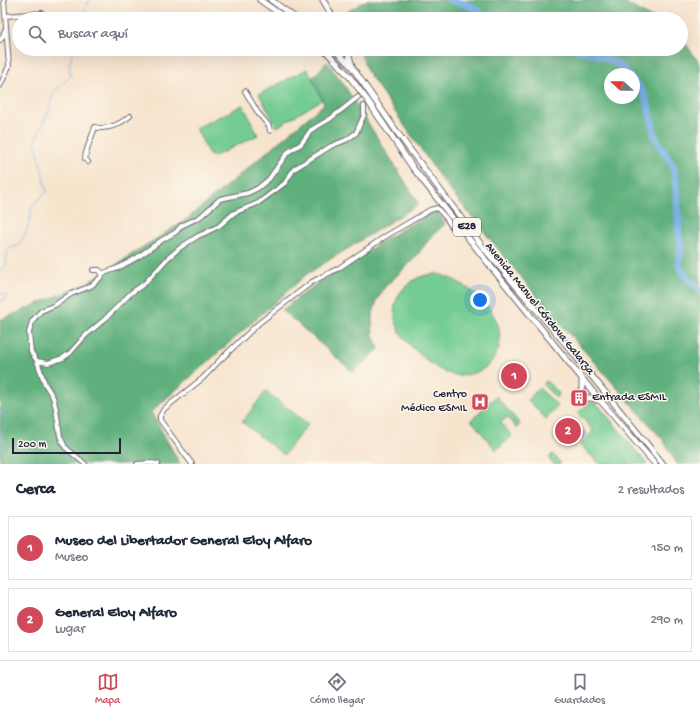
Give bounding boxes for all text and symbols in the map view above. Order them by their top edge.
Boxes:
search box [12,12,688,56]
icon: search [26,23,48,45]
text: Buscar aquí [58,25,128,43]
north arrow [604,68,640,104]
road number: E28 [453,218,481,236]
street label: Avenida Manuel Córdova Galarza [481,240,597,378]
your location [470,290,490,310]
pin: 1 [501,361,527,391]
place label: Centro Médico ESMIL [401,388,468,416]
building icon: Entrada ESMIL [569,388,589,408]
place label: Entrada ESMIL [592,391,667,405]
hospital icon: Centro Médico ESMIL [470,392,490,412]
pin: 2 [555,416,581,446]
scale bar [12,436,121,455]
text: 200 m [18,439,46,451]
text: Cerca [16,480,55,500]
text: 2 resultados [618,483,684,498]
text: Museo del Libertador General Eloy Alfaro [55,532,312,550]
text: 1 [27,541,33,556]
text: 150 m [651,541,683,556]
text: Museo [55,550,88,565]
text: General Eloy Alfaro [55,604,177,622]
text: 2 [27,613,33,628]
text: 290 m [650,613,683,628]
text: Lugar [55,622,85,637]
tab: Mapa [95,671,120,707]
tab: Cómo llegar [310,671,364,707]
tab: Guardados [554,671,605,707]

